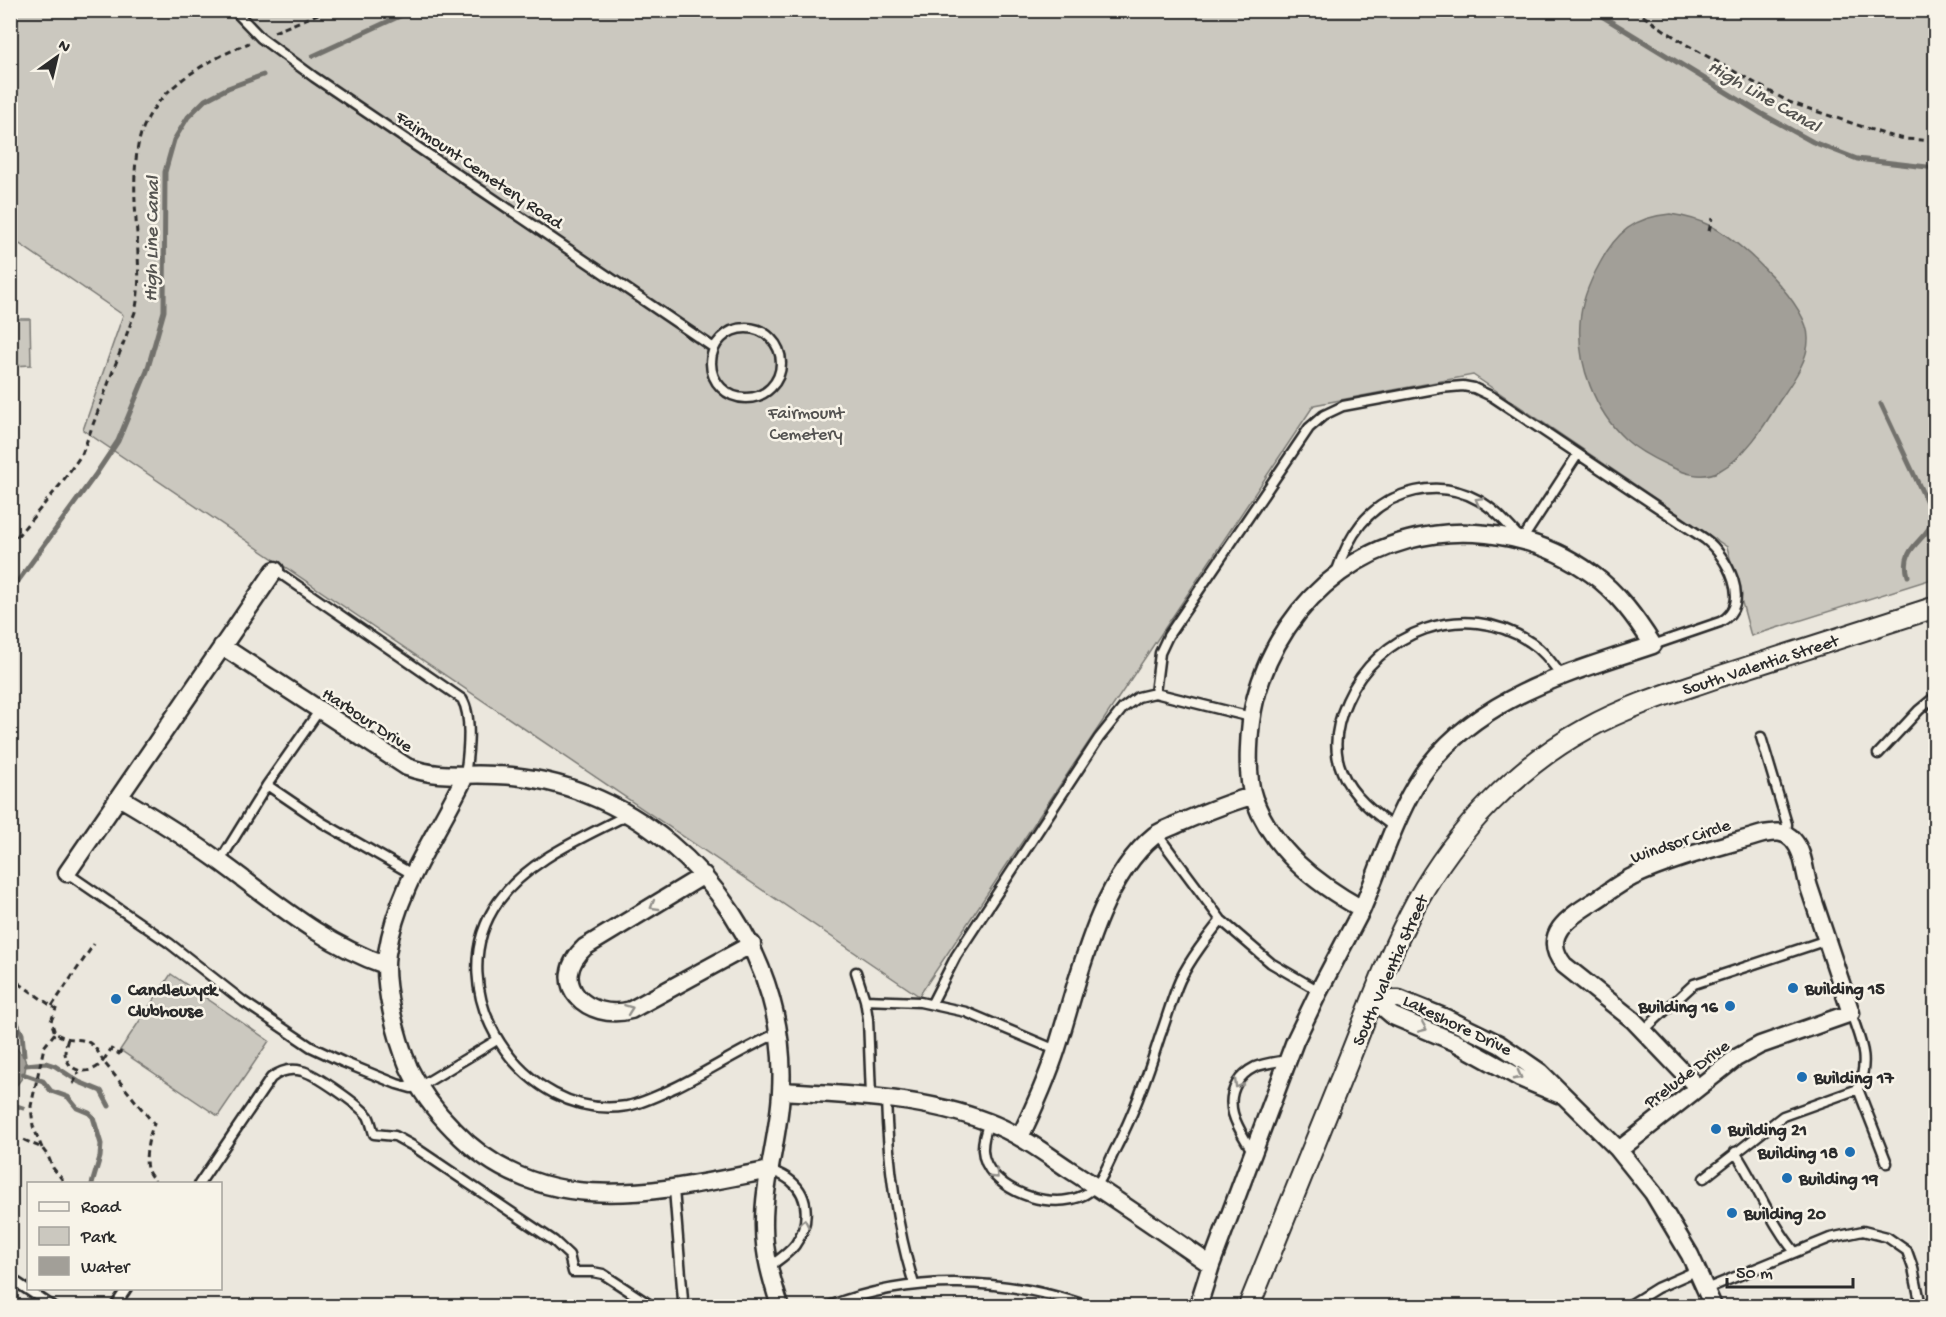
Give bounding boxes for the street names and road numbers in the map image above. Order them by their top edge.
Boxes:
street label: Fairmount Cemetery Road [390,107,567,236]
street label: South Valentia Street [1680,631,1843,702]
street label: Harbour Drive [317,684,416,759]
street label: Windsor Circle [1628,815,1734,869]
street label: South Valentia Street [1349,891,1435,1050]
street label: Lakeshore Drive [1399,991,1515,1062]
street label: Prelude Drive [1640,1036,1735,1114]

